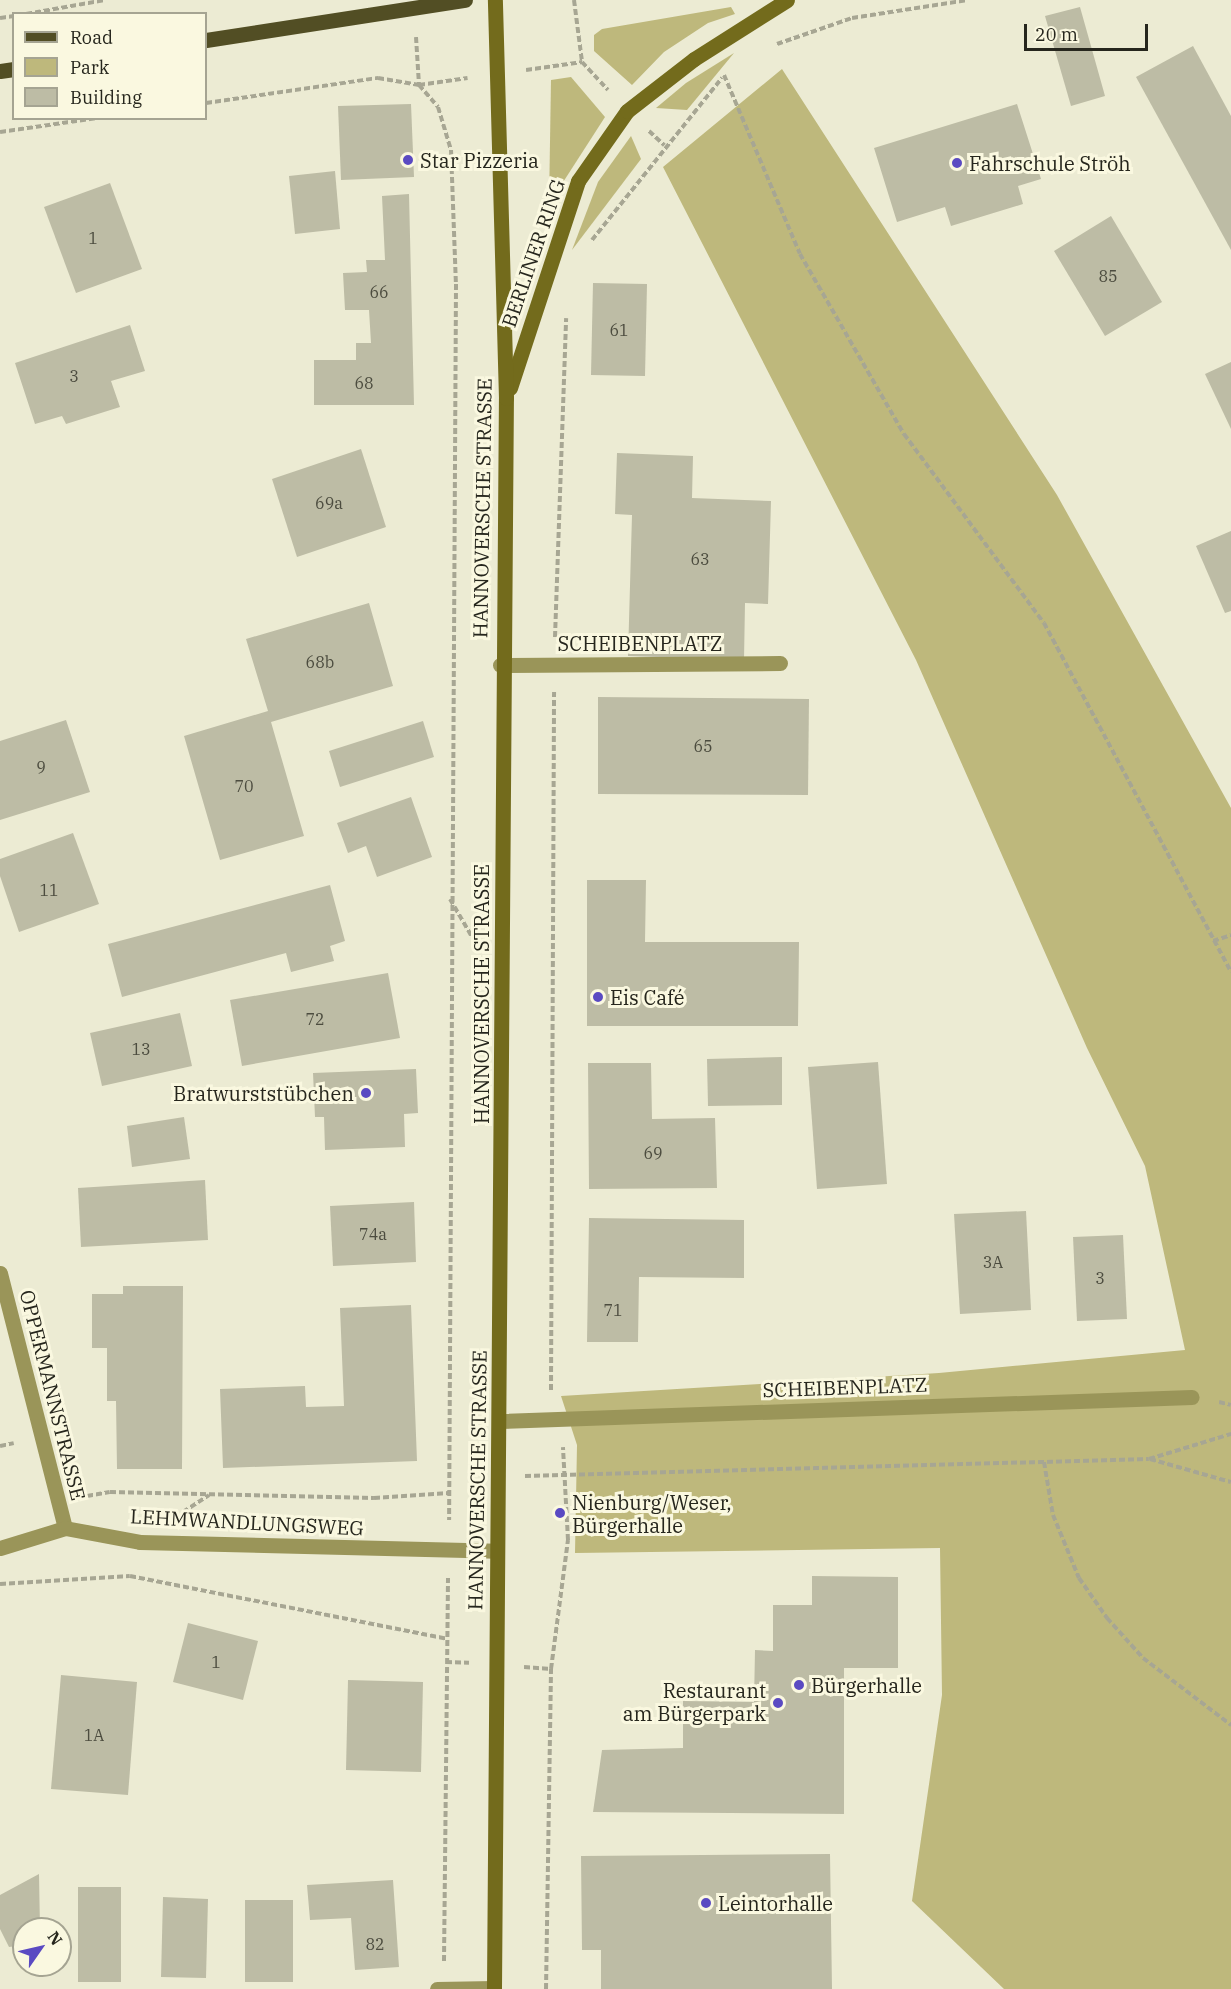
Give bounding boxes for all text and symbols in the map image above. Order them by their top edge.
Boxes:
legend [12,12,207,120]
scale bar [1027,12,1152,50]
text: 20 m [1035,23,1078,46]
text: Road [70,26,113,49]
text: Park [70,56,109,79]
text: Building [70,86,142,109]
place label: Star Pizzeria [420,148,539,172]
place label: Fahrschule Ströh [969,151,1131,175]
marker: Star Pizzeria [401,153,415,167]
marker: Fahrschule Ströh [950,156,964,170]
street label: BERLINER RING [496,176,570,330]
house number: 1 [88,228,98,248]
house number: 85 [1098,266,1118,286]
house number: 66 [369,282,389,302]
house number: 61 [609,320,629,340]
house number: 3 [69,366,79,386]
house number: 68 [354,373,374,393]
street label: HANNOVERSCHE STRASSE [468,378,496,638]
house number: 69a [315,493,343,513]
house number: 63 [690,549,710,569]
street label: SCHEIBENPLATZ [558,631,722,655]
house number: 68b [306,652,334,672]
house number: 65 [693,736,713,756]
house number: 9 [36,757,46,777]
house number: 70 [234,776,254,796]
street label: HANNOVERSCHE STRASSE [469,864,493,1124]
house number: 11 [39,880,59,900]
place label: Eis Café [610,985,685,1009]
marker: Eis Café [591,990,605,1004]
house number: 72 [305,1009,325,1029]
house number: 13 [131,1039,151,1059]
place label: Bratwurststübchen [173,1081,354,1105]
marker: Bratwurststübchen [359,1086,373,1100]
house number: 69 [643,1143,663,1163]
house number: 74a [359,1224,387,1244]
house number: 3A [983,1252,1003,1272]
house number: 3 [1095,1268,1105,1288]
street label: OPPERMANNSTRASSE [15,1287,91,1503]
house number: 71 [603,1300,623,1320]
street label: HANNOVERSCHE STRASSE [463,1350,491,1610]
street label: SCHEIBENPLATZ [762,1372,928,1402]
place label: Nienburg/Weser, Bürgerhalle [572,1490,732,1537]
street label: LEHMWANDLUNGSWEG [130,1504,364,1540]
marker: Nienburg/Weser, Bürgerhalle [553,1506,567,1520]
house number: 1 [211,1652,221,1672]
place label: Bürgerhalle [811,1673,922,1697]
marker: Bürgerhalle [792,1678,806,1692]
place label: Restaurant am Bürgerpark [623,1679,766,1726]
marker: Restaurant am Bürgerpark [771,1696,785,1710]
house number: 1A [84,1725,104,1745]
place label: Leintorhalle [718,1891,833,1915]
marker: Leintorhalle [699,1896,713,1910]
north arrow [12,1917,72,1977]
text: N [43,1927,67,1949]
house number: 82 [365,1934,385,1954]

